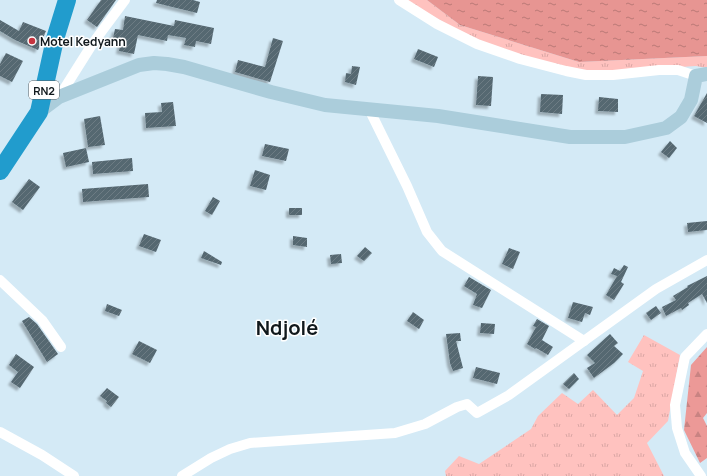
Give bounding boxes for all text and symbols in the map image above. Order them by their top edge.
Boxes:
place label: Motel Kedyann [40,33,126,50]
marker: Motel Kedyann [27,36,37,46]
road number: RN2 [29,81,59,99]
district label: Ndjolé [256,314,318,341]

